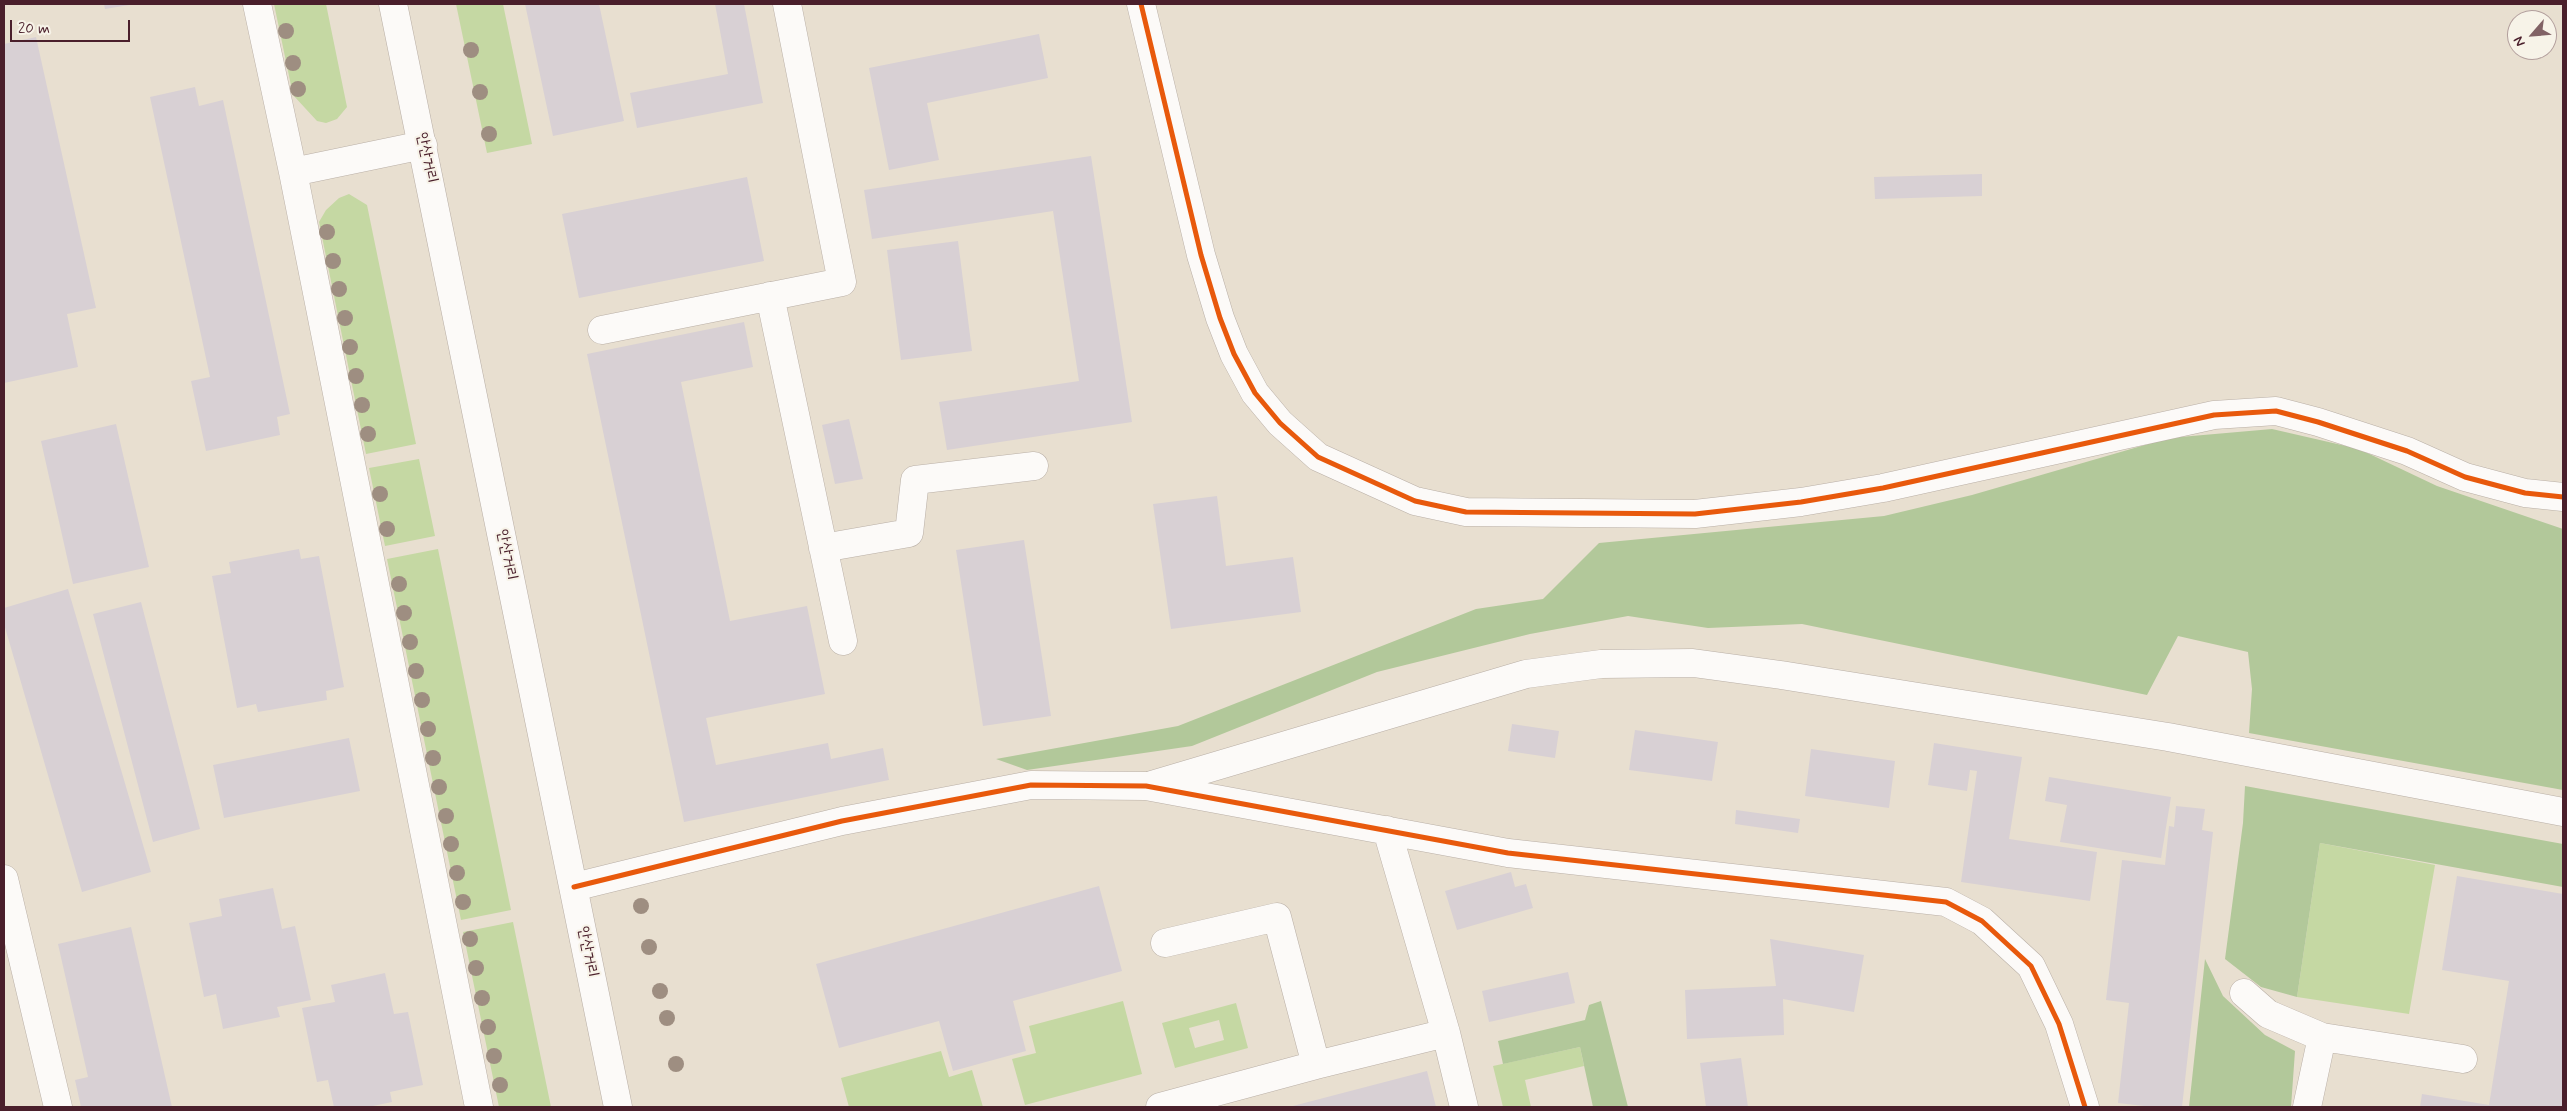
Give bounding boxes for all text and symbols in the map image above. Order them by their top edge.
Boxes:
scale bar [12,10,132,42]
north arrow [2507,10,2557,60]
text: 20 m [18,19,50,39]
text: N [2509,33,2530,50]
street label: 안산거리 [411,131,441,185]
street label: 안산거리 [492,528,520,582]
street label: 안산거리 [573,925,601,979]

